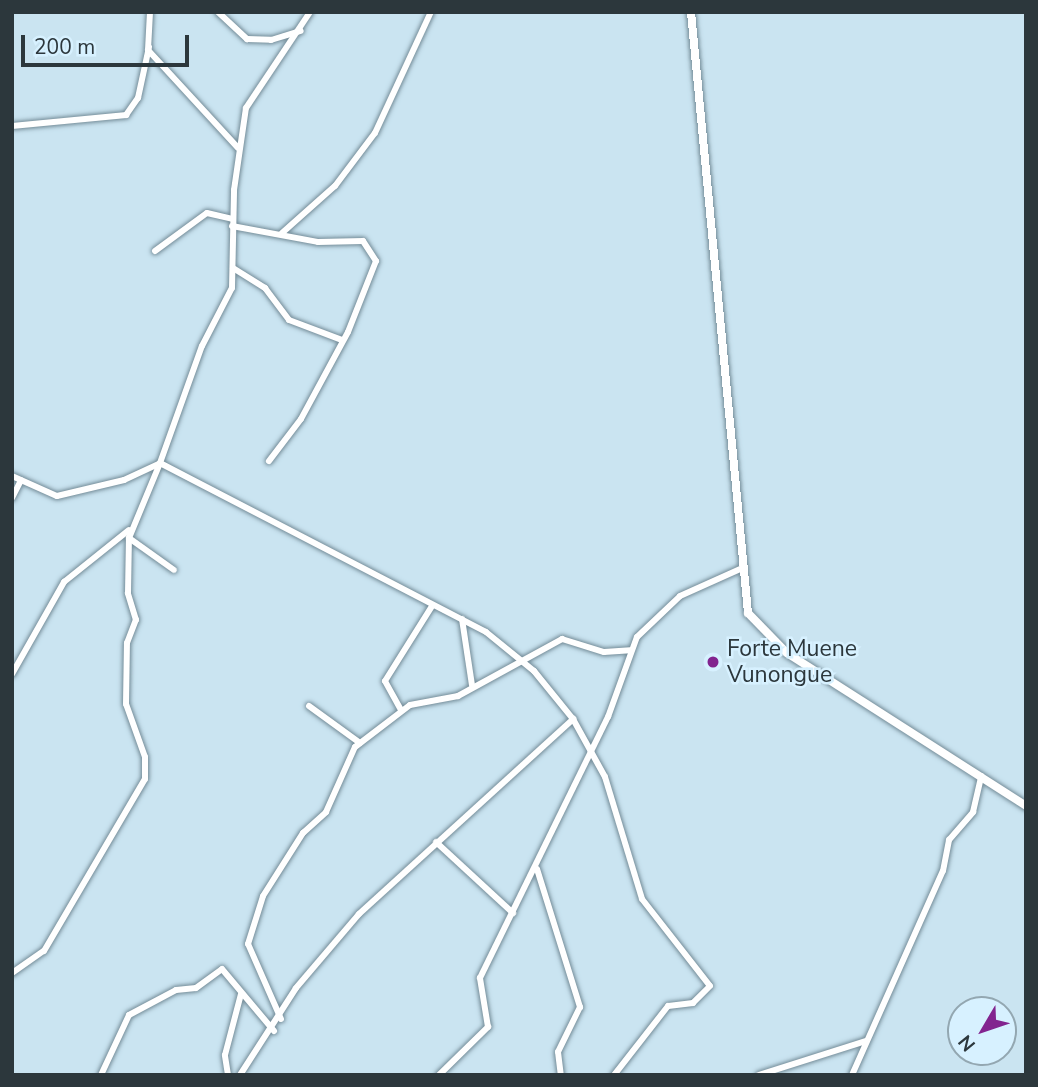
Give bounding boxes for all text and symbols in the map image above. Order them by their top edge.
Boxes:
scale bar [24,21,192,65]
text: 200 m [34,33,95,61]
place label: Forte Muene Vunongue [727,635,857,689]
marker: Forte Muene Vunongue [705,654,721,670]
north arrow [947,996,1017,1066]
text: N [953,1029,982,1057]

